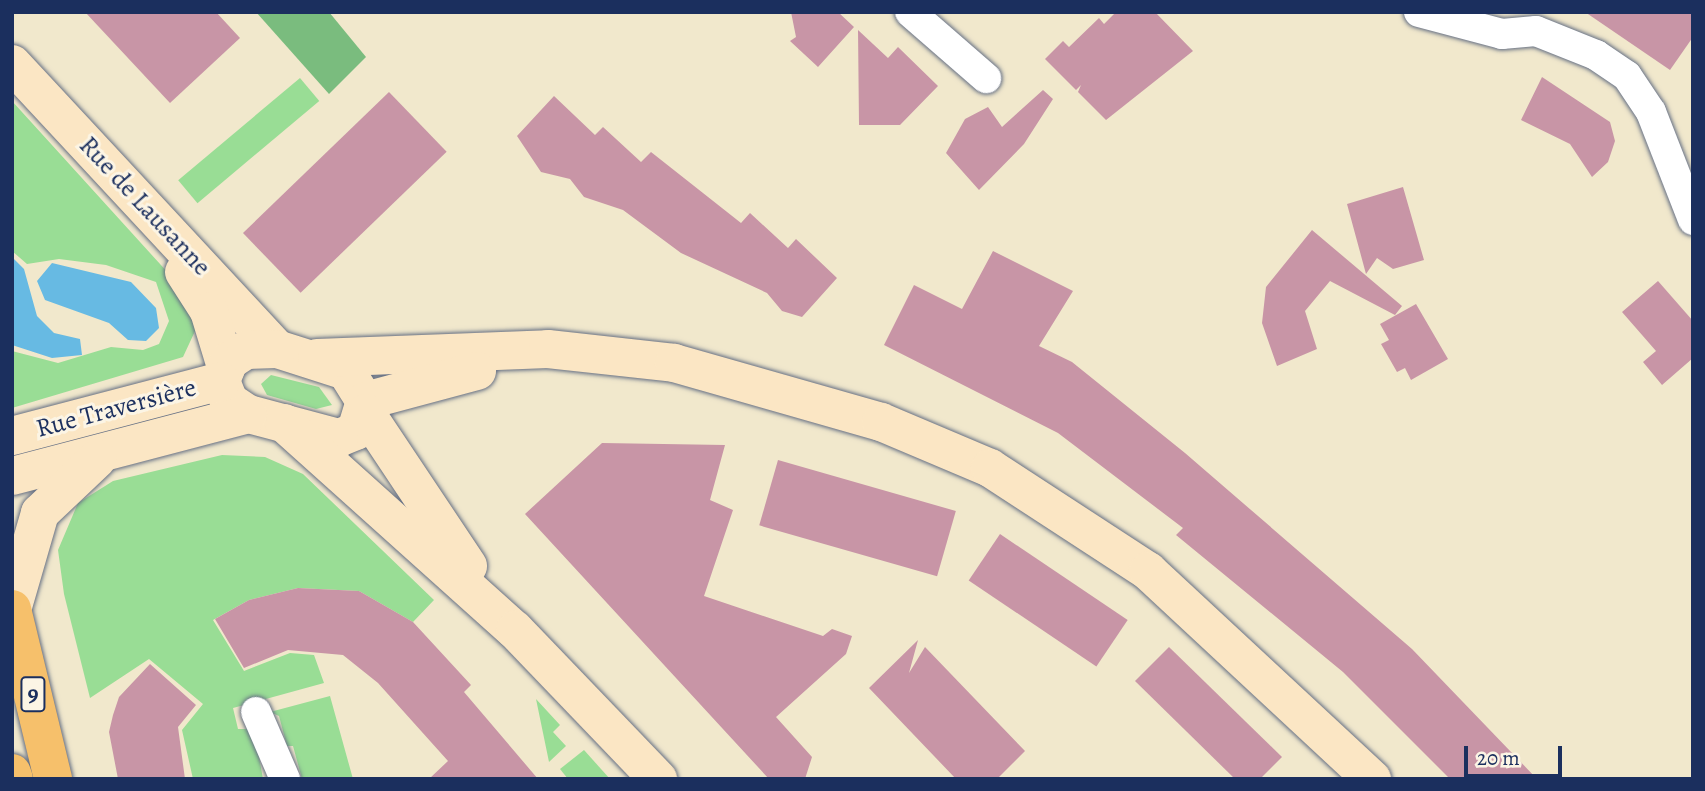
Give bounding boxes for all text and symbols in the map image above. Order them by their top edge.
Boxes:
street label: Rue de Lausanne [73,130,217,282]
street label: Rue Traversière [33,372,199,444]
road number: 9 [19,674,47,714]
scale bar [1467,732,1565,776]
text: 20 m [1477,744,1520,772]

